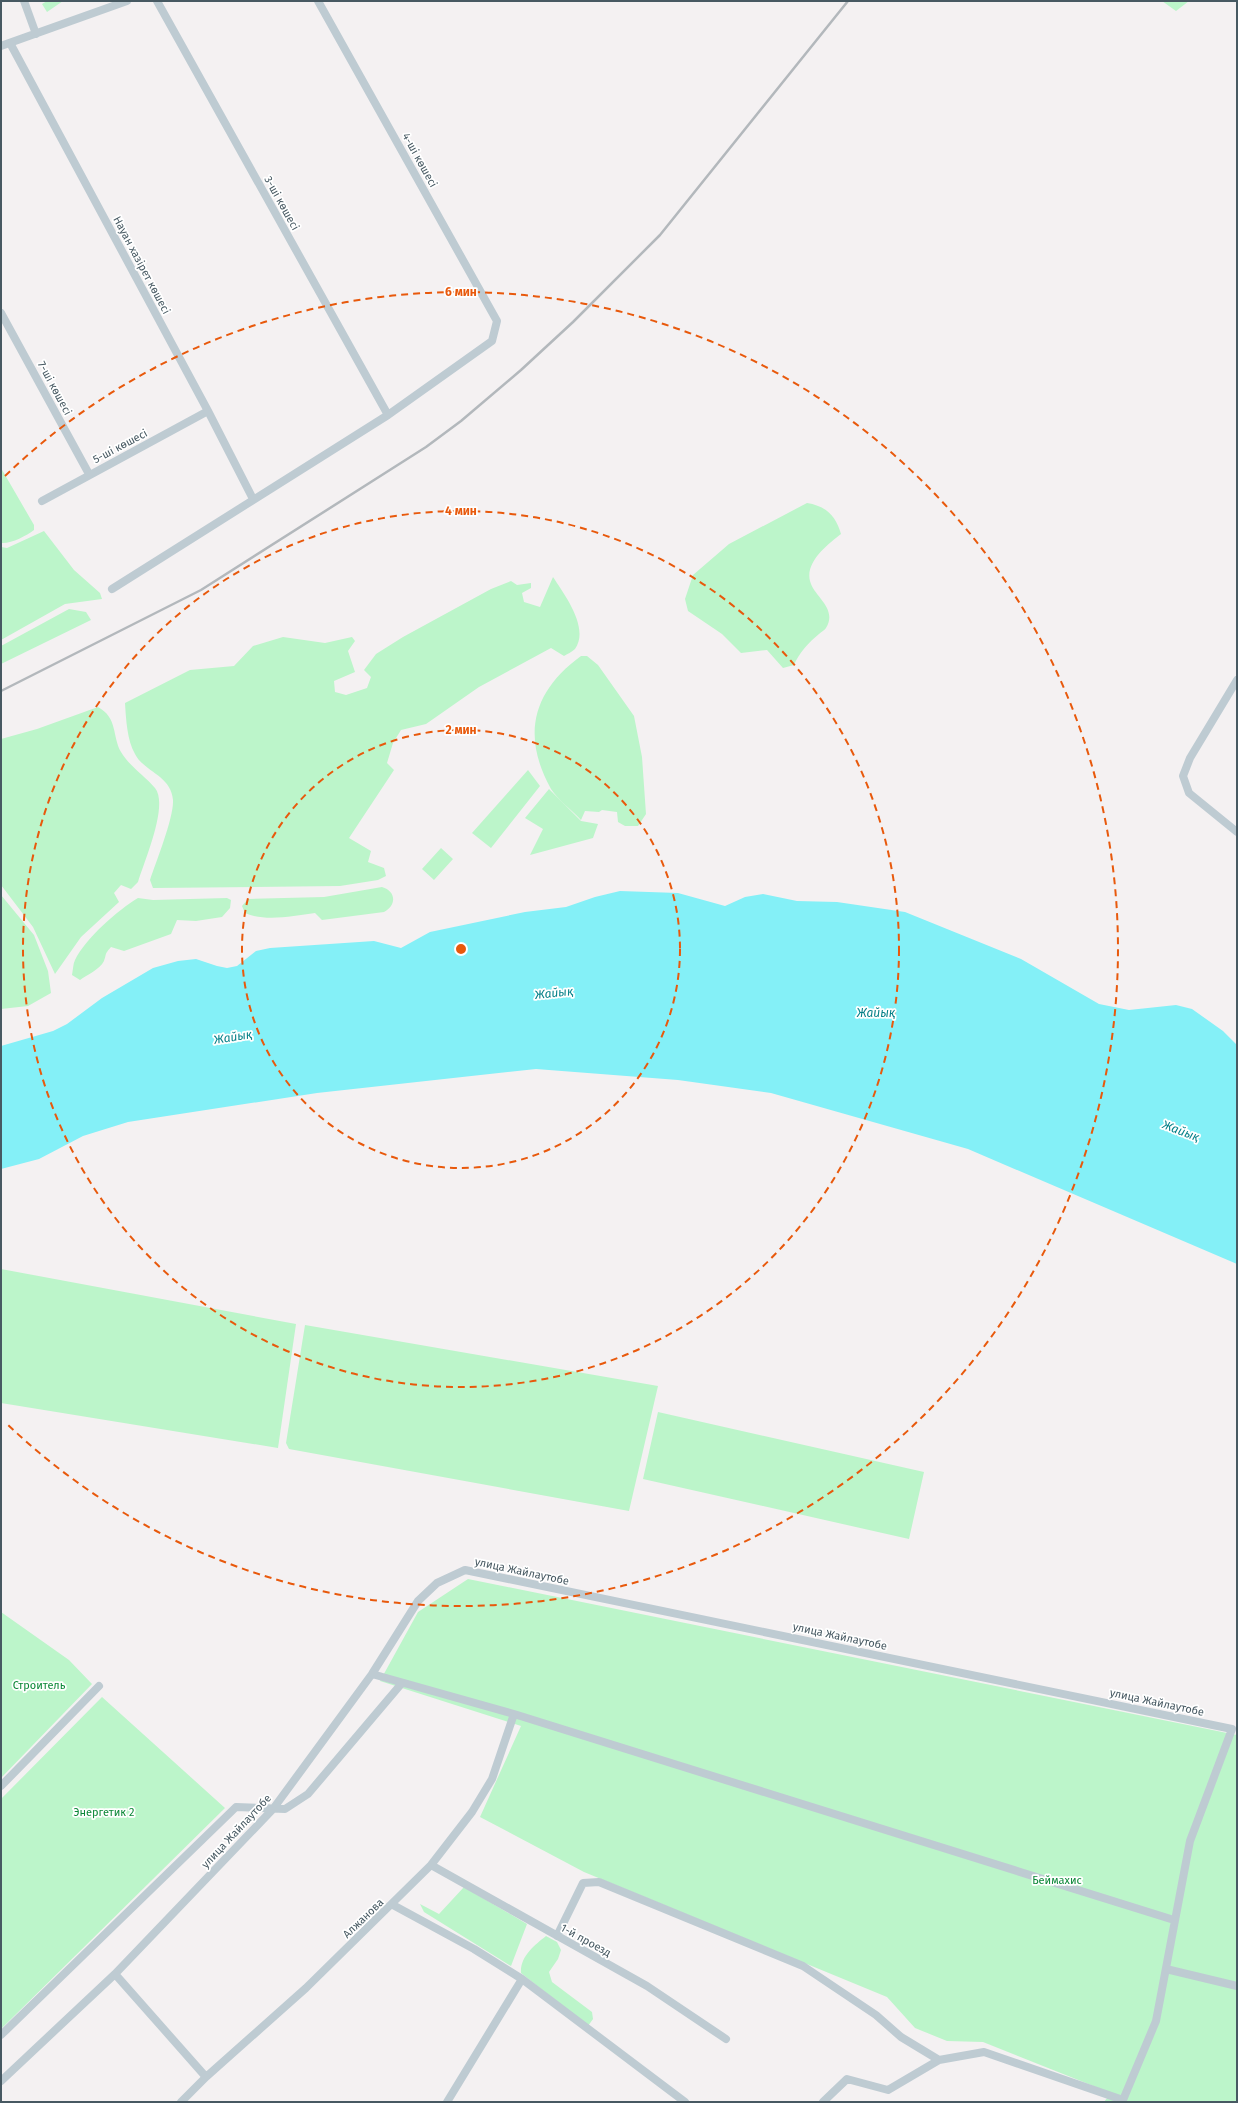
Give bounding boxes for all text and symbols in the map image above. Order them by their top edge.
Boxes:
street label: 4-шi көшесі [399,131,440,190]
street label: 3-шi көшесі [261,174,302,233]
street label: Науан хазірет көшесі [110,214,173,316]
text: 6 мин [445,285,477,299]
street label: 7-шi көшесі [35,359,74,417]
street label: 5-шi көшесі [91,427,150,466]
text: 4 мин [445,504,477,518]
text: 2 мин [445,723,477,737]
centre of rings [454,942,468,956]
water label: Жайық [533,984,574,1002]
water label: Жайық [856,1006,896,1020]
water label: Жайық [212,1027,254,1047]
water label: Жайық [1160,1117,1202,1145]
street label: улица Жайлаутобе [474,1555,570,1588]
street label: улица Жайлаутобе [792,1620,888,1653]
park label: Строитель [13,1679,66,1692]
street label: улица Жайлаутобе [1109,1686,1205,1719]
street label: улица Жайлаутобе [199,1792,274,1871]
park label: Энергетик 2 [74,1806,134,1819]
park label: Беймахис [1032,1874,1082,1887]
street label: Алжанова [340,1896,386,1941]
street label: 1-й проезд [558,1921,613,1960]

